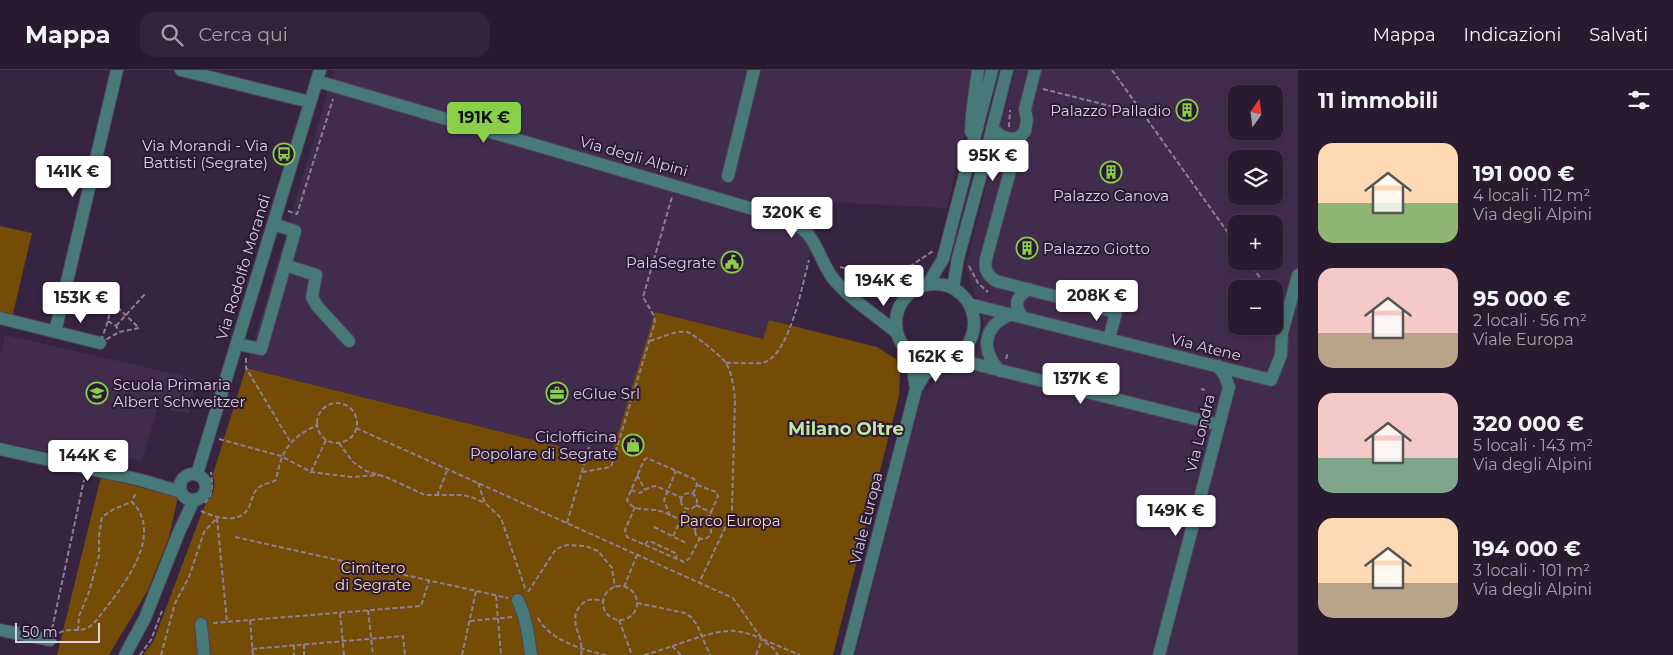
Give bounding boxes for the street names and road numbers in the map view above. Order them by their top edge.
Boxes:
street label: Via degli Alpini [578,131,690,181]
street label: Via Rodolfo Morandi [212,192,274,342]
street label: Via Atene [1169,329,1243,365]
street label: Via Londra [1181,392,1219,474]
street label: Viale Europa [845,470,887,566]

